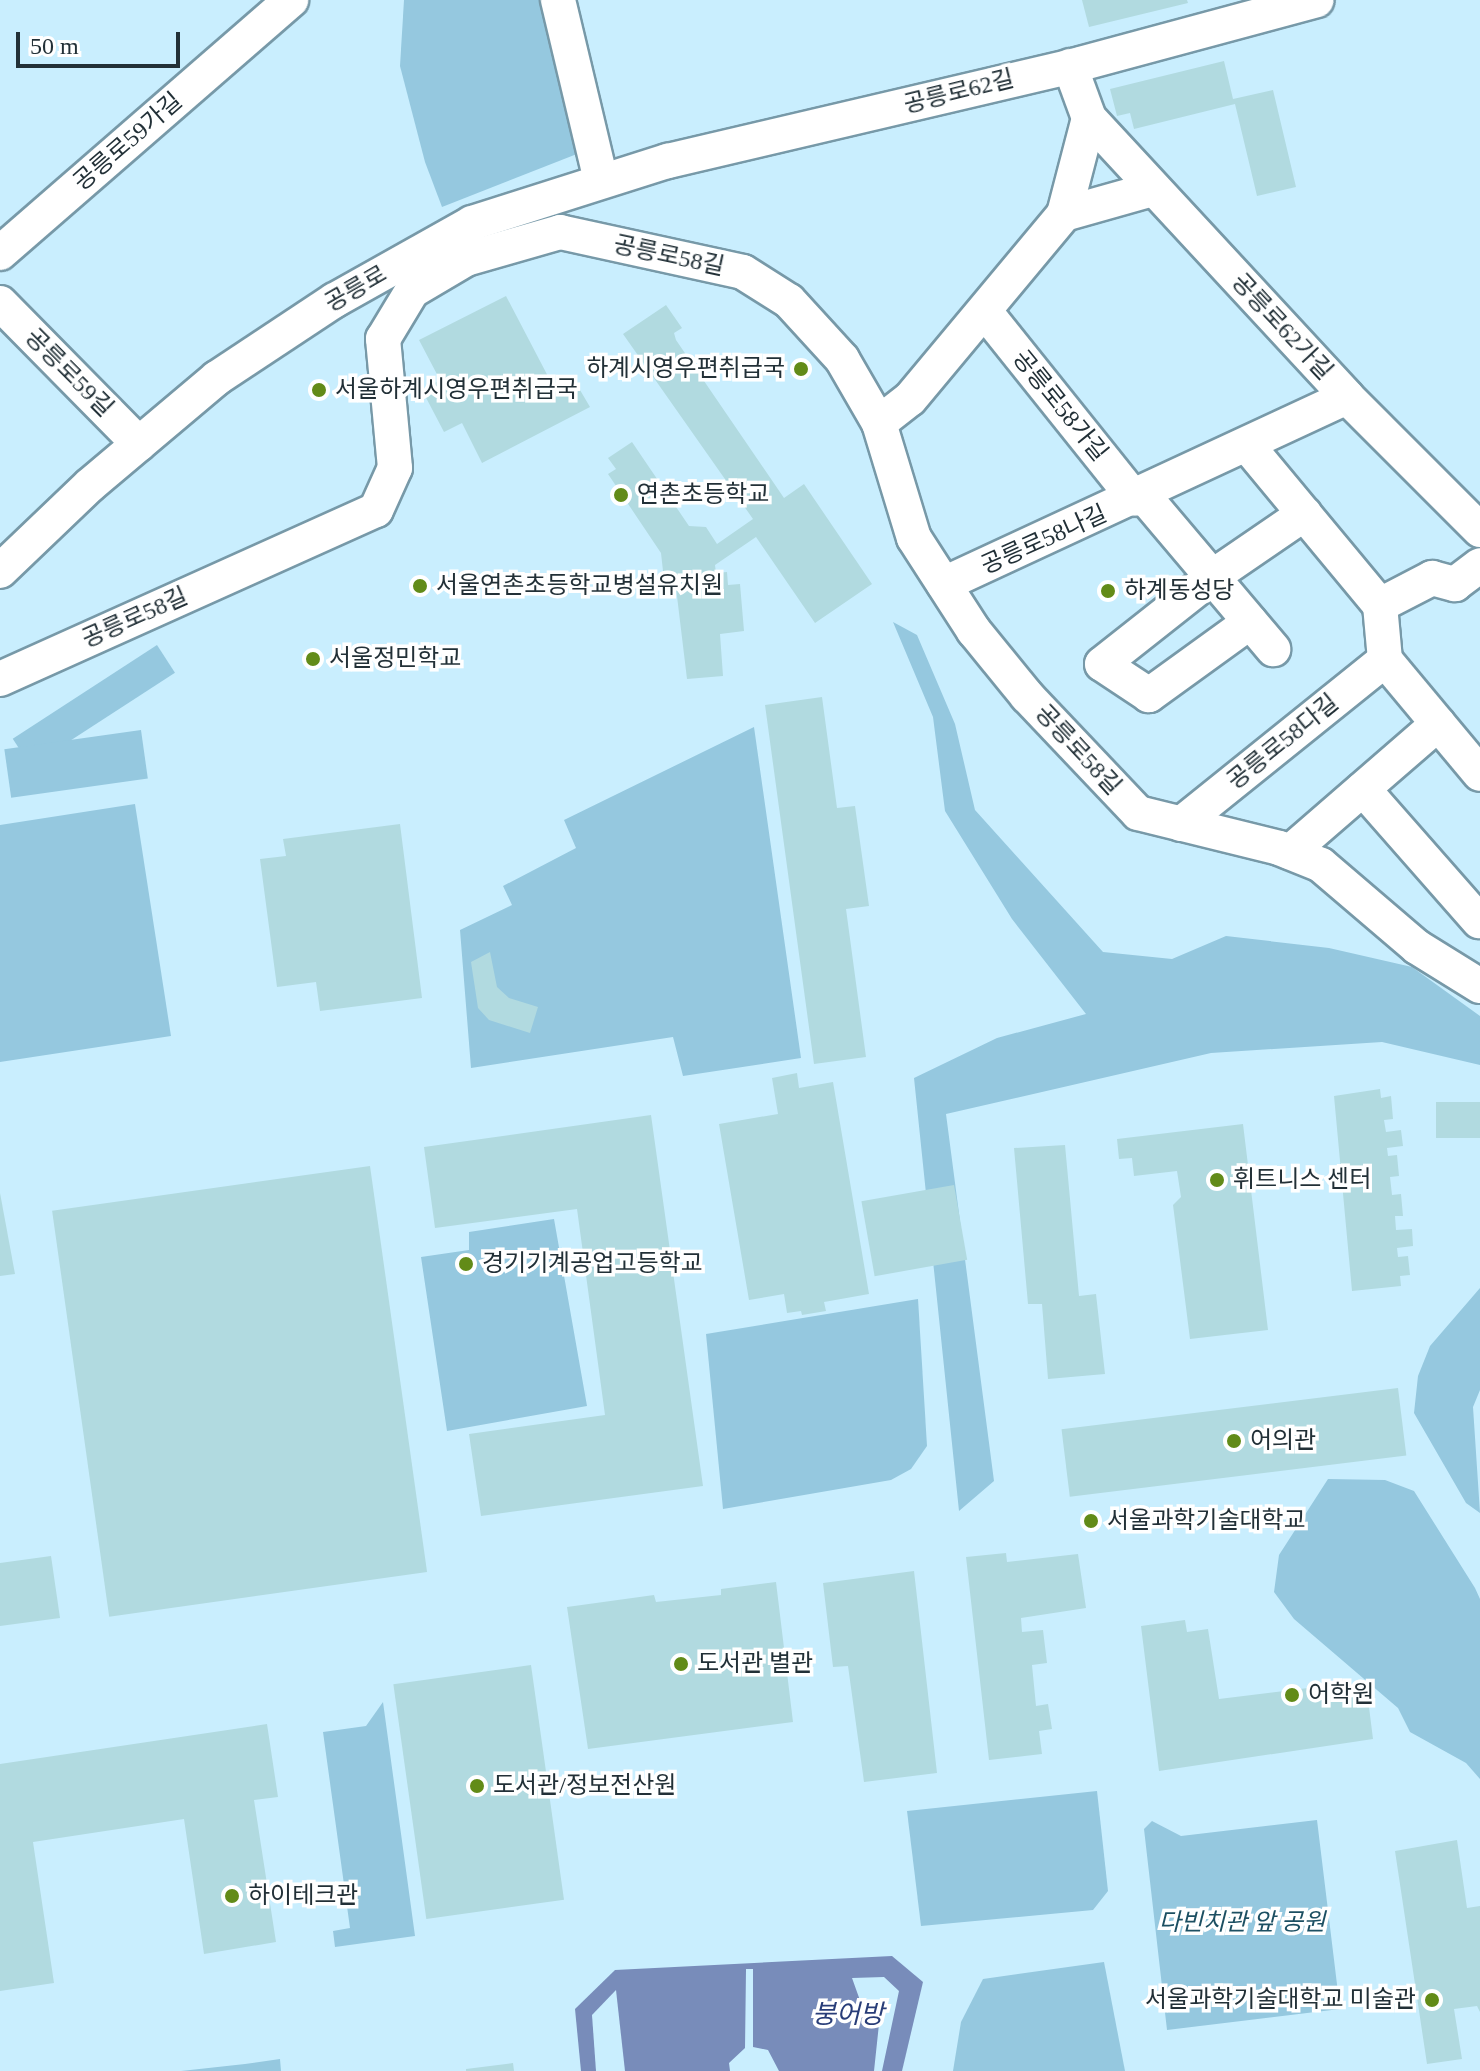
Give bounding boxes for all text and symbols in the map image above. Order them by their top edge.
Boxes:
scale bar [20,16,184,66]
text: 50 m [30,33,79,59]
street label: 공릉로62길 [901,64,1017,120]
street label: 공릉로59가길 [68,87,188,197]
street label: 공릉로58길 [611,230,727,282]
street label: 공릉로 [320,260,392,318]
street label: 공릉로62가길 [1226,268,1338,386]
street label: 공릉로59길 [19,323,119,423]
street label: 공릉로58가길 [1007,345,1113,467]
place label: 하계시영우편취급국 [586,355,785,383]
marker: 하계시영우편취급국 [792,360,810,378]
place label: 서울하계시영우편취급국 [335,376,578,404]
marker: 서울하계시영우편취급국 [310,381,328,399]
place label: 연촌초등학교 [637,481,769,509]
marker: 연촌초등학교 [612,486,630,504]
street label: 공릉로58나길 [977,500,1111,580]
place label: 서울연촌초등학교병설유치원 [436,572,723,600]
marker: 서울연촌초등학교병설유치원 [411,577,429,595]
place label: 하계동성당 [1124,577,1234,605]
street label: 공릉로58길 [78,582,192,654]
marker: 하계동성당 [1099,582,1117,600]
place label: 서울정민학교 [329,645,461,673]
marker: 서울정민학교 [304,650,322,668]
street label: 공릉로58다길 [1222,689,1344,795]
street label: 공릉로58길 [1029,699,1127,801]
place label: 휘트니스 센터 [1233,1166,1371,1194]
marker: 휘트니스 센터 [1208,1171,1226,1189]
place label: 경기기계공업고등학교 [482,1250,703,1278]
marker: 경기기계공업고등학교 [457,1255,475,1273]
place label: 어의관 [1250,1427,1316,1455]
marker: 어의관 [1225,1432,1243,1450]
place label: 서울과학기술대학교 [1107,1507,1306,1535]
marker: 서울과학기술대학교 [1082,1512,1100,1530]
place label: 도서관 별관 [697,1650,813,1678]
marker: 도서관 별관 [672,1655,690,1673]
place label: 어학원 [1308,1681,1374,1709]
marker: 어학원 [1283,1686,1301,1704]
place label: 도서관/정보전산원 [493,1772,676,1800]
marker: 도서관/정보전산원 [468,1777,486,1795]
place label: 하이테크관 [248,1882,358,1910]
marker: 하이테크관 [223,1887,241,1905]
park label: 다빈치관 앞 공원 [1159,1909,1325,1937]
place label: 서울과학기술대학교 미술관 [1145,1986,1416,2014]
marker: 서울과학기술대학교 미술관 [1423,1991,1441,2009]
water label: 붕어방 [812,1999,884,2031]

